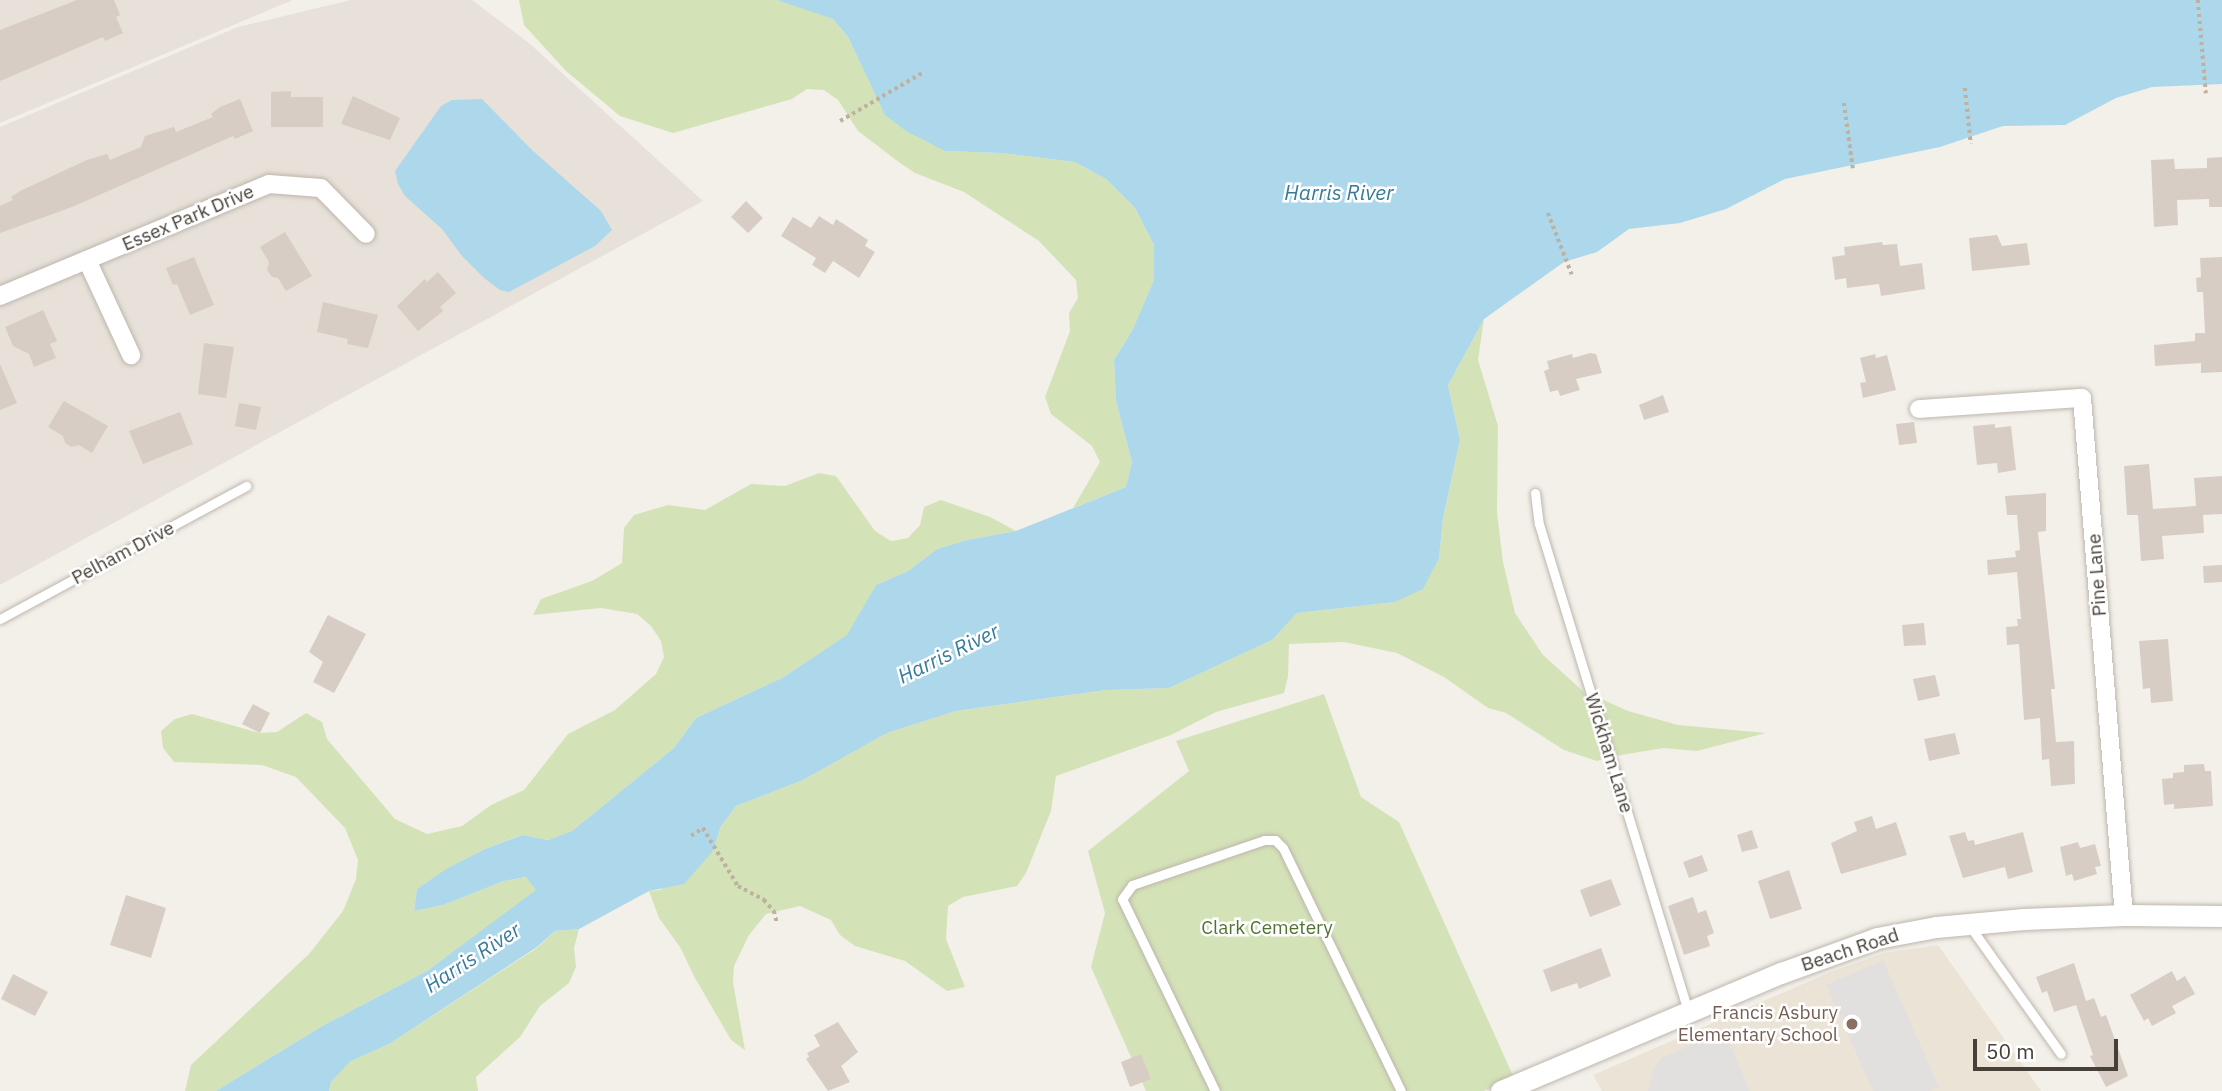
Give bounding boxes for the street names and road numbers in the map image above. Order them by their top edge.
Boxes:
street label: Essex Park Drive [119,180,257,256]
street label: Pelham Drive [68,516,178,590]
street label: Pine Lane [2083,533,2111,617]
street label: Wickham Lane [1580,690,1638,816]
street label: Beach Road [1798,923,1902,977]

